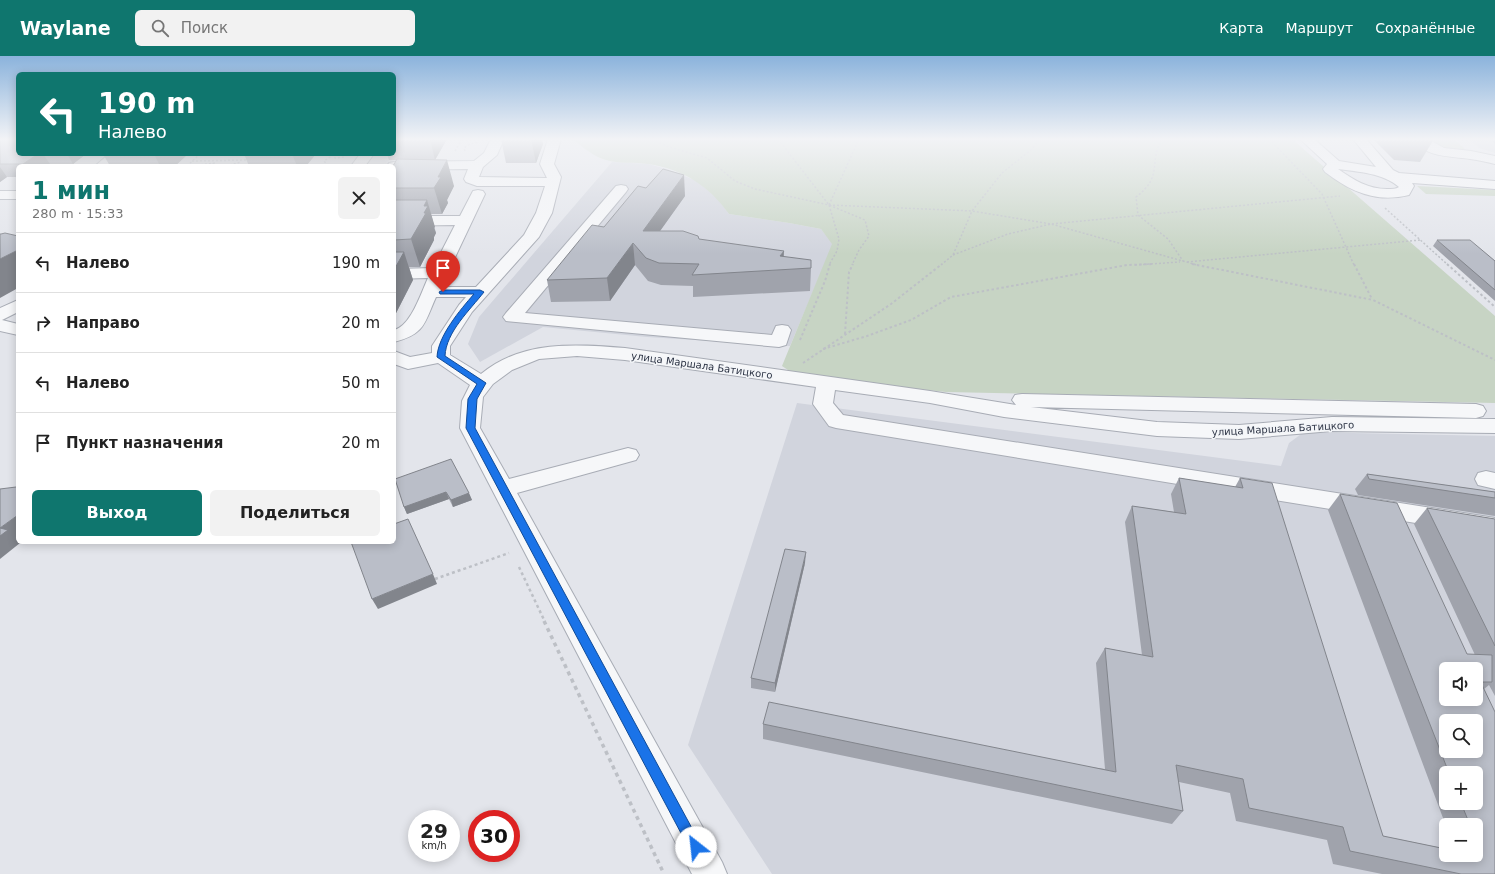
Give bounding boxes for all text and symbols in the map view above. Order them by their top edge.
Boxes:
search box [135,10,415,46]
text: Waylane [20,17,111,39]
icon: search [149,17,171,39]
text: Поиск [181,19,228,37]
text: Карта [1219,20,1263,36]
text: Маршрут [1285,20,1353,36]
text: Сохранённые [1375,20,1475,36]
text: 190 m [98,87,195,120]
icon: left [32,88,84,140]
text: Налево [98,121,167,142]
text: 1 мин [32,177,110,205]
button: close [338,177,380,219]
text: 280 m · 15:33 [32,206,123,221]
pin [426,251,460,292]
icon: left [32,252,54,274]
text: Налево [66,254,130,272]
text: 190 m [332,254,380,272]
icon: arrive [432,257,454,279]
icon: right [32,312,54,334]
text: Направо [66,314,140,332]
text: 20 m [342,314,380,332]
street label: улица Маршала Батицкого [631,350,773,381]
icon: left [32,372,54,394]
text: Налево [66,374,130,392]
text: 50 m [342,374,380,392]
street label: улица Маршала Батицкого [1212,419,1355,438]
icon: arrive [32,432,54,454]
text: Пункт назначения [66,434,223,452]
text: 20 m [342,434,380,452]
button: Выход [32,490,202,536]
button: Поделиться [210,490,380,536]
map controls [1439,662,1483,862]
button: sound [1439,662,1483,706]
button: search [1439,714,1483,758]
button: + [1439,766,1483,810]
speed limit sign: 30 [468,810,520,862]
button: − [1439,818,1483,862]
text: 29 [420,819,448,843]
position arrow [675,826,717,868]
text: km/h [421,840,447,851]

